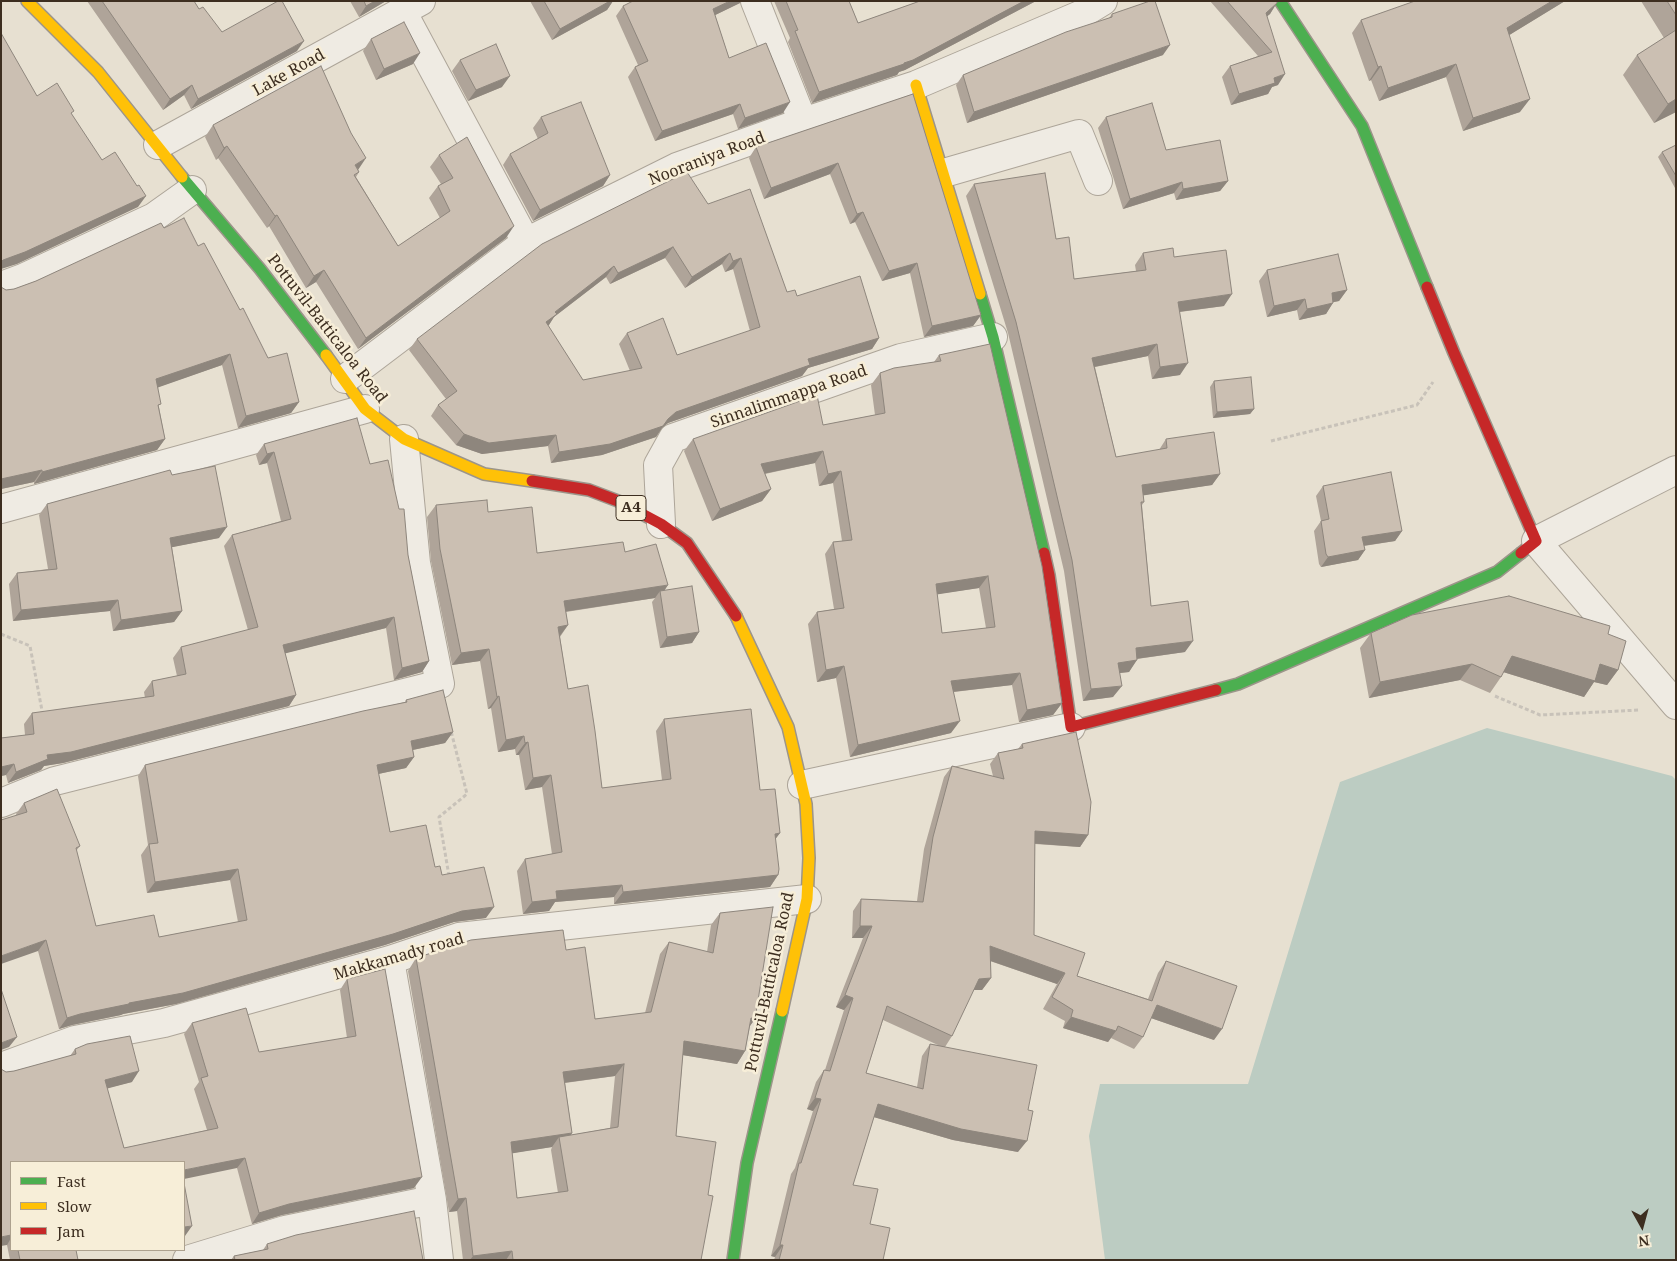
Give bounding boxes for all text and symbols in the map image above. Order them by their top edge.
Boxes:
street label: Lake Road [250,45,328,101]
street label: Nooraniya Road [646,128,768,190]
street label: Pottuvil-Batticaloa Road [263,251,391,407]
street label: Sinnalimmappa Road [708,361,870,433]
road number: A4 [616,496,646,520]
street label: Pottuvil-Batticaloa Road [742,890,798,1074]
street label: Makkamady road [332,929,466,985]
legend [10,1161,185,1251]
text: Fast [57,1171,86,1191]
text: Slow [57,1196,91,1216]
north arrow [1617,1201,1667,1251]
text: Jam [57,1221,85,1241]
text: N [1637,1231,1651,1251]

